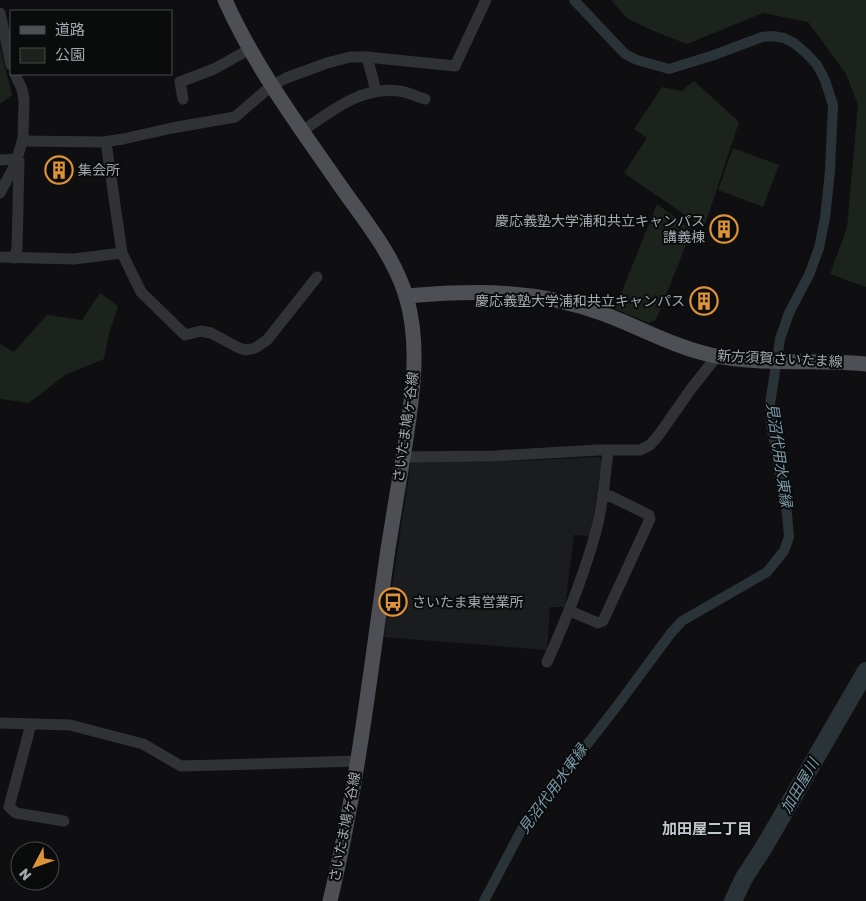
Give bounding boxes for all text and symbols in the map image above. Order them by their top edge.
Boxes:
legend [10,10,172,75]
text: 道路 [55,21,85,39]
text: 公園 [55,46,85,64]
building icon: 集会所 [44,155,74,185]
place label: 集会所 [78,162,120,179]
place label: 慶応義塾大学浦和共立キャンパス 講義棟 [495,213,705,246]
building icon: 慶応義塾大学浦和共立キャンパス 講義棟 [709,214,739,244]
building icon: 慶応義塾大学浦和共立キャンパス [689,286,719,316]
place label: 慶応義塾大学浦和共立キャンパス [475,293,685,310]
street label: 新方須賀さいたま線 [717,347,843,371]
street label: さいたま鳩ヶ谷線 [390,371,422,483]
water label: 見沼代用水東縁 [763,402,795,510]
bus stop icon: さいたま東営業所 [378,587,408,617]
place label: さいたま東営業所 [412,594,524,611]
water label: 見沼代用水東縁 [515,740,592,837]
water label: 加田屋川 [777,754,824,816]
street label: さいたま鳩ヶ谷線 [326,771,364,883]
district label: 加田屋二丁目 [662,820,752,838]
north arrow [10,841,60,891]
text: N [16,865,35,884]

